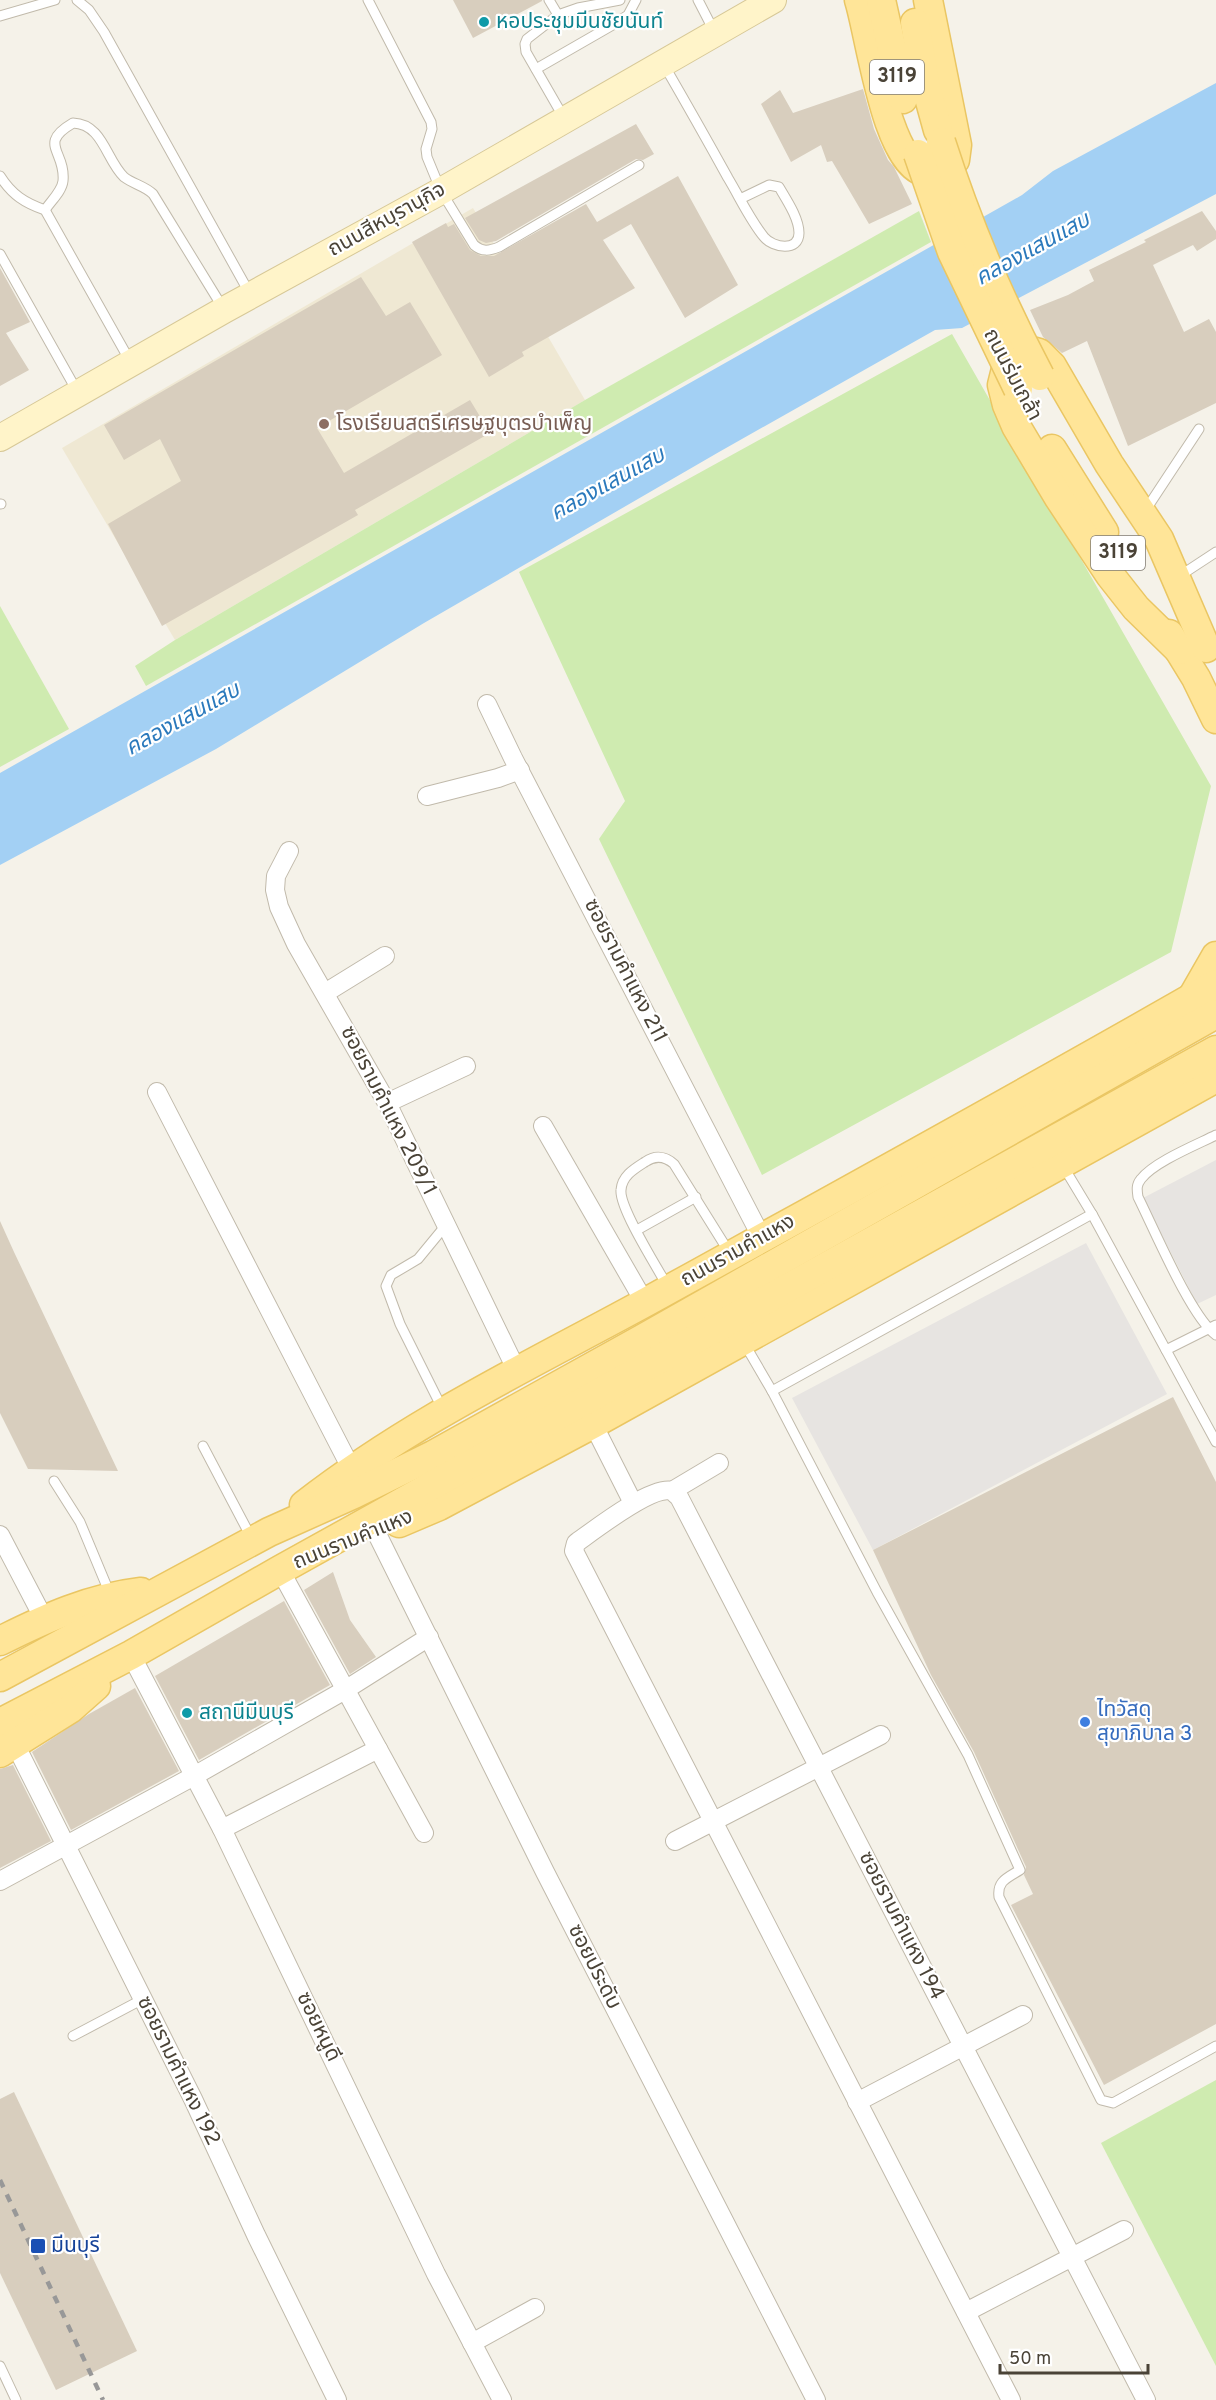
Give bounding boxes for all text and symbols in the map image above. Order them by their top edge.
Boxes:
place label: หอประชุมมีนชัยนันท์ [496,9,663,36]
marker: หอประชุมมีนชัยนันท์ [477,15,491,29]
road number: 3119 [870,60,924,94]
street label: ถนนสีหบุรานุกิจ [323,176,451,264]
water label: คลองแสนแสบ [971,207,1097,293]
street label: ถนนร่มเกล้า [976,324,1048,426]
place label: โรงเรียนสตรีเศรษฐบุตรบำเพ็ญ [336,410,592,438]
marker: โรงเรียนสตรีเศรษฐบุตรบำเพ็ญ [317,417,331,431]
water label: คลองแสนแสบ [546,442,672,528]
road number: 3119 [1091,536,1145,570]
water label: คลองแสนแสบ [121,677,247,763]
street label: ซอยรามคำแหง 211 [577,894,673,1048]
street label: ซอยรามคำแหง 209/1 [334,1022,442,1200]
street label: ถนนรามคำแหง [676,1208,800,1294]
street label: ถนนรามคำแหง [289,1504,417,1576]
place label: ไทวัสดุ สุขาภิบาล 3 [1096,1697,1192,1748]
place label: สถานีมีนบุรี [199,1700,294,1727]
marker: สถานีมีนบุรี [180,1706,194,1720]
marker: ไทวัสดุ สุขาภิบาล 3 [1078,1715,1092,1729]
street label: ซอยรามคำแหง 194 [852,1847,950,2005]
street label: ซอยประดับ [561,1920,627,2014]
street label: ซอยหนูดี [290,1988,346,2066]
street label: ซอยรามคำแหง 192 [130,1992,226,2150]
place label: มีนบุรี [51,2233,100,2260]
marker: มีนบุรี [29,2237,47,2255]
scale bar [1000,2337,1148,2375]
text: 50 m [1009,2348,1051,2371]

